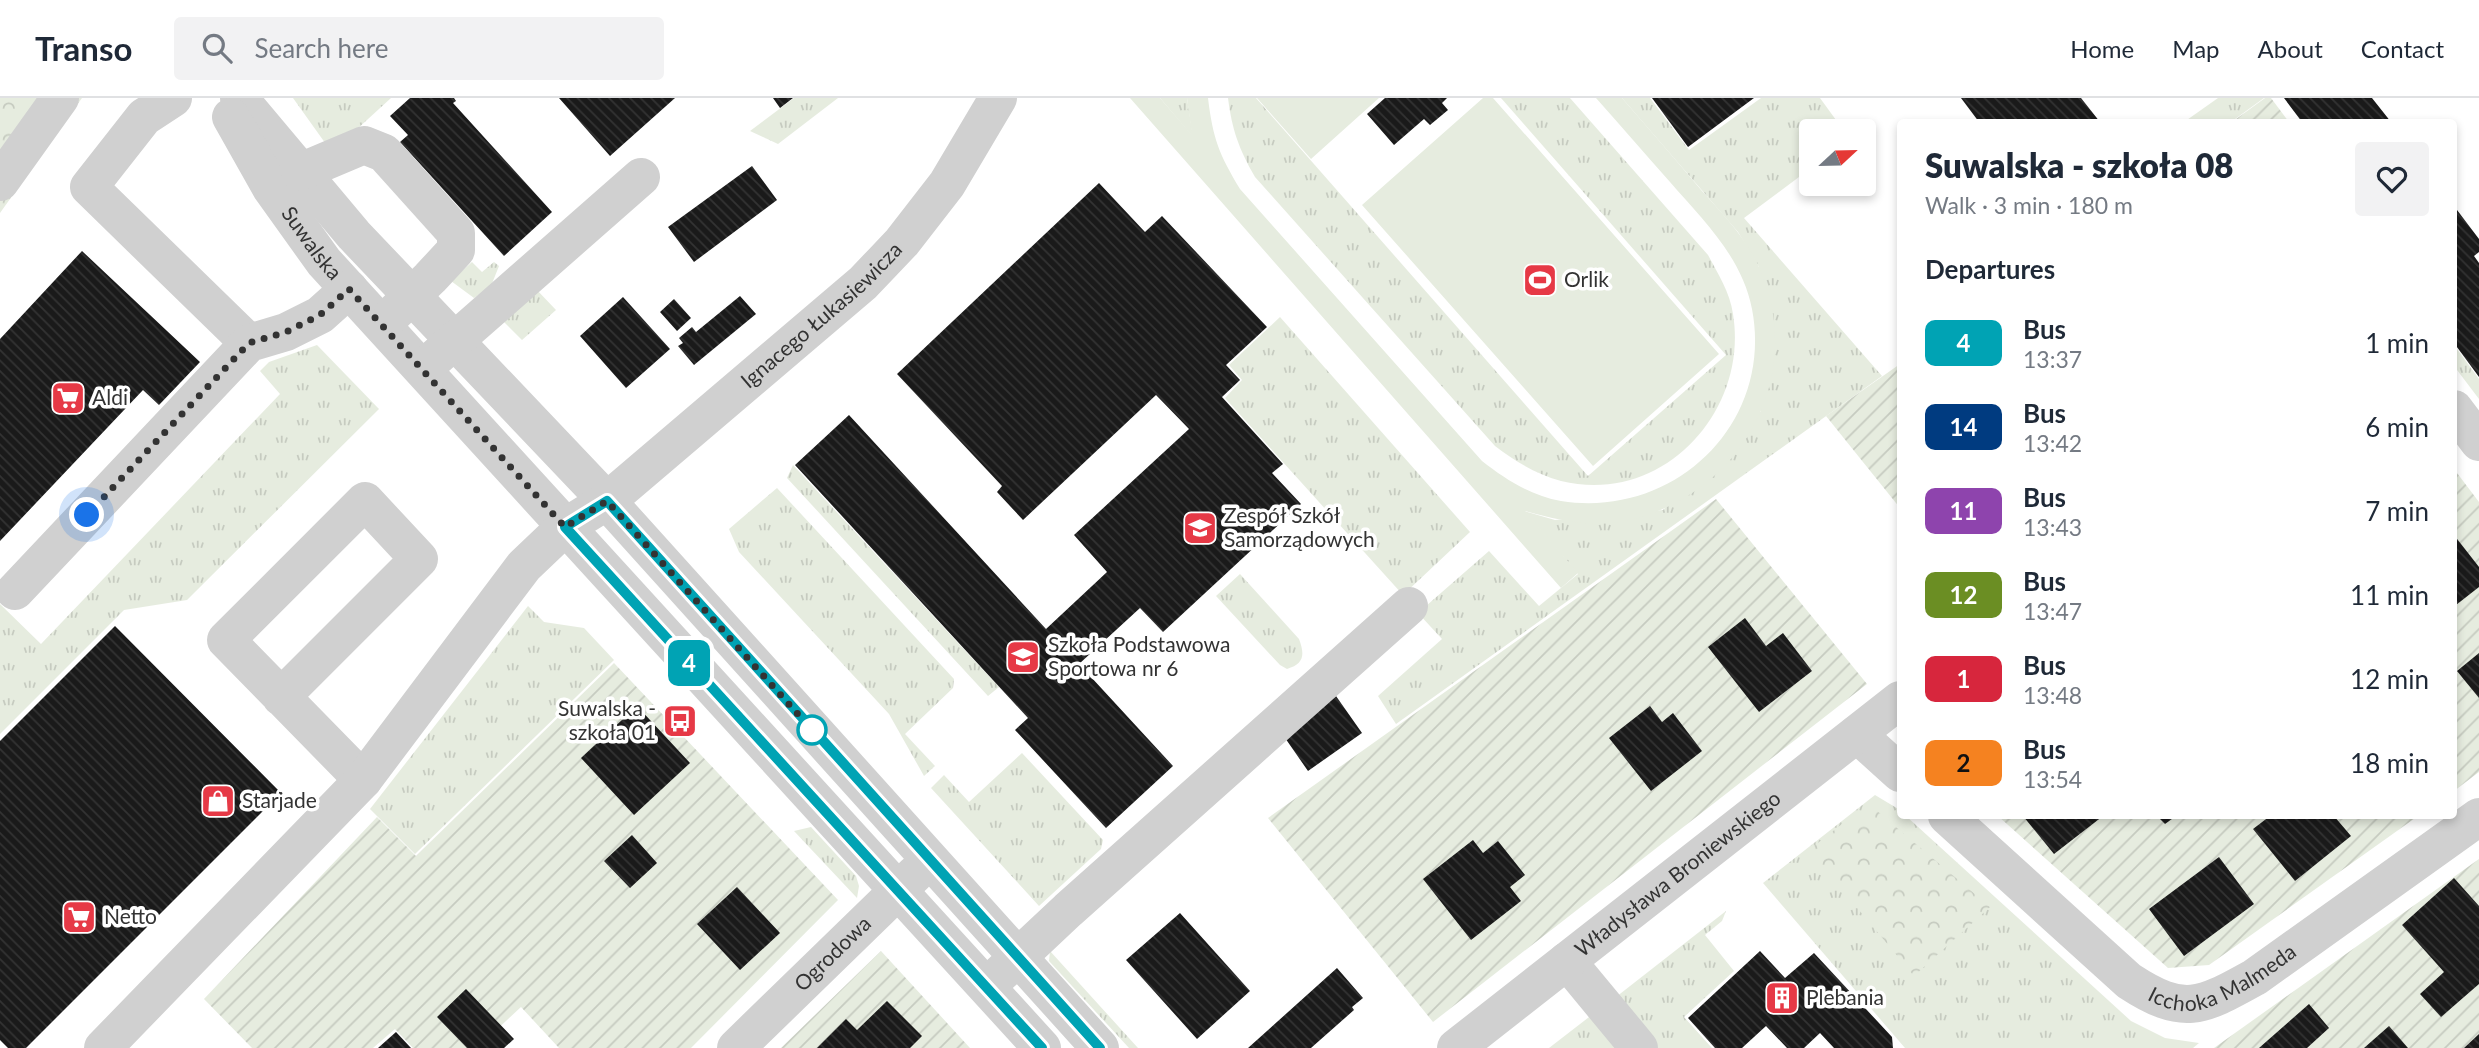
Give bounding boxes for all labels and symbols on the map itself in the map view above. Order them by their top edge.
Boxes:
north arrow [1799,119,1876,196]
street label: Suwalska [277,201,348,284]
street label: Ignacego Łukasiewicza [735,236,906,393]
sports icon: Orlik [1521,261,1559,299]
place label: Orlik [1564,266,1609,291]
supermarket icon: Aldi [49,379,87,417]
place label: Aldi [92,384,128,409]
your location [69,497,104,532]
place label: Zespół Szkół Samorządowych [1224,502,1375,551]
school or university icon: Zespół Szkół Samorządowych [1181,509,1219,547]
place label: Szkoła Podstawowa Sportowa nr 6 [1048,631,1230,680]
school or university icon: Szkoła Podstawowa Sportowa nr 6 [1004,638,1042,676]
line badge: 4 [666,640,712,686]
place label: Suwalska - szkoła 01 [558,695,656,744]
bus stop icon: Suwalska - szkoła 01 [661,702,699,740]
unlabelled marker [797,715,827,745]
shop icon: Starjade [199,782,237,820]
street label: Władysława Broniewskiego [1569,785,1785,961]
place label: Starjade [242,787,317,812]
supermarket icon: Netto [60,898,98,936]
place label: Netto [104,903,157,928]
street label: Ogrodowa [788,910,875,996]
street label: Icchoka Malmeda [2145,938,2300,1015]
building icon: Plebania [1763,979,1801,1017]
place label: Plebania [1806,984,1884,1009]

